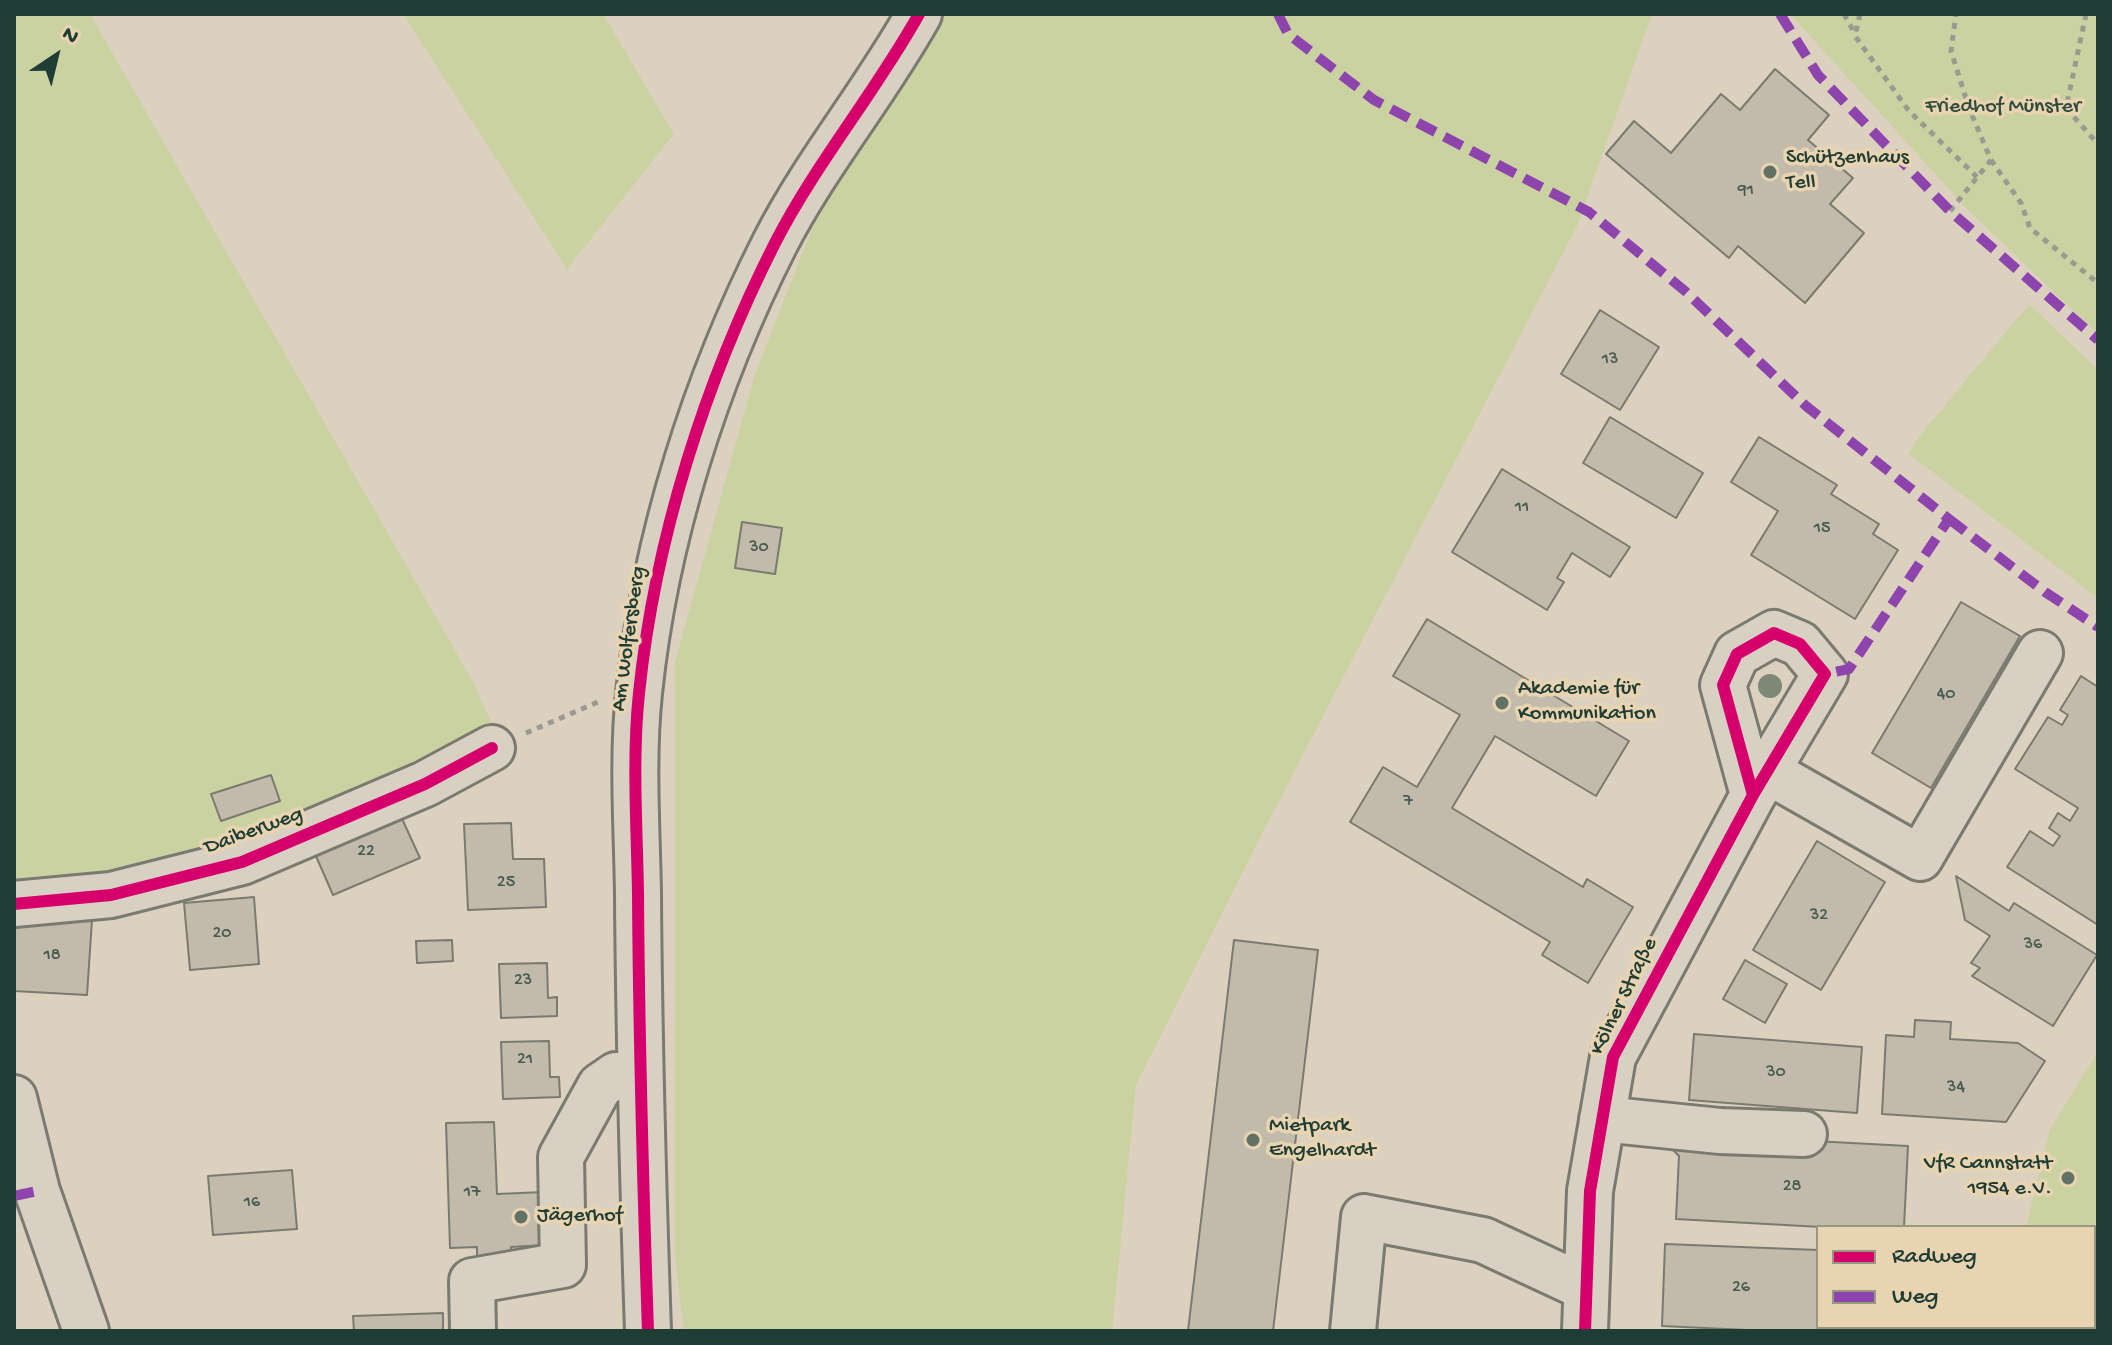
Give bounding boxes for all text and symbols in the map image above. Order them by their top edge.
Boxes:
north arrow [16,16,96,96]
text: N [56,22,83,51]
park label: Friedhof Münster [1925,95,2081,121]
place label: Schützenhaus Tell [1786,146,1909,198]
marker: Schützenhaus Tell [1761,163,1779,181]
house number: 91 [1738,180,1754,202]
house number: 13 [1602,349,1618,371]
house number: 11 [1515,497,1529,519]
house number: 15 [1814,518,1830,540]
house number: 30 [749,537,769,559]
street label: Am Wolfersberg [607,565,653,713]
place label: Akademie für Kommunikation [1518,677,1656,728]
house number: 40 [1937,684,1955,706]
marker: Akademie für Kommunikation [1493,694,1511,712]
house number: 7 [1403,791,1413,813]
street label: Daiberweg [201,802,307,862]
house number: 22 [357,841,375,863]
house number: 25 [497,872,515,894]
house number: 32 [1810,905,1828,927]
house number: 20 [212,923,232,945]
street label: Kölner Straße [1585,934,1665,1060]
house number: 36 [2024,934,2042,956]
house number: 18 [43,945,61,967]
house number: 23 [514,970,532,992]
house number: 21 [517,1049,533,1071]
house number: 30 [1766,1062,1786,1084]
house number: 34 [1947,1077,1965,1099]
place label: Mietpark Engelhardt [1269,1114,1376,1166]
marker: Mietpark Engelhardt [1244,1131,1262,1149]
place label: VfR Cannstatt 1954 e.V. [1924,1152,2052,1204]
marker: VfR Cannstatt 1954 e.V. [2059,1169,2077,1187]
house number: 28 [1783,1176,1801,1198]
house number: 17 [464,1182,480,1204]
house number: 16 [244,1192,260,1214]
place label: Jägerhof [537,1204,622,1230]
marker: Jägerhof [512,1208,530,1226]
legend [1816,1225,2096,1329]
text: Radweg [1892,1243,1977,1272]
house number: 26 [1732,1277,1750,1299]
text: Weg [1892,1283,1938,1312]

